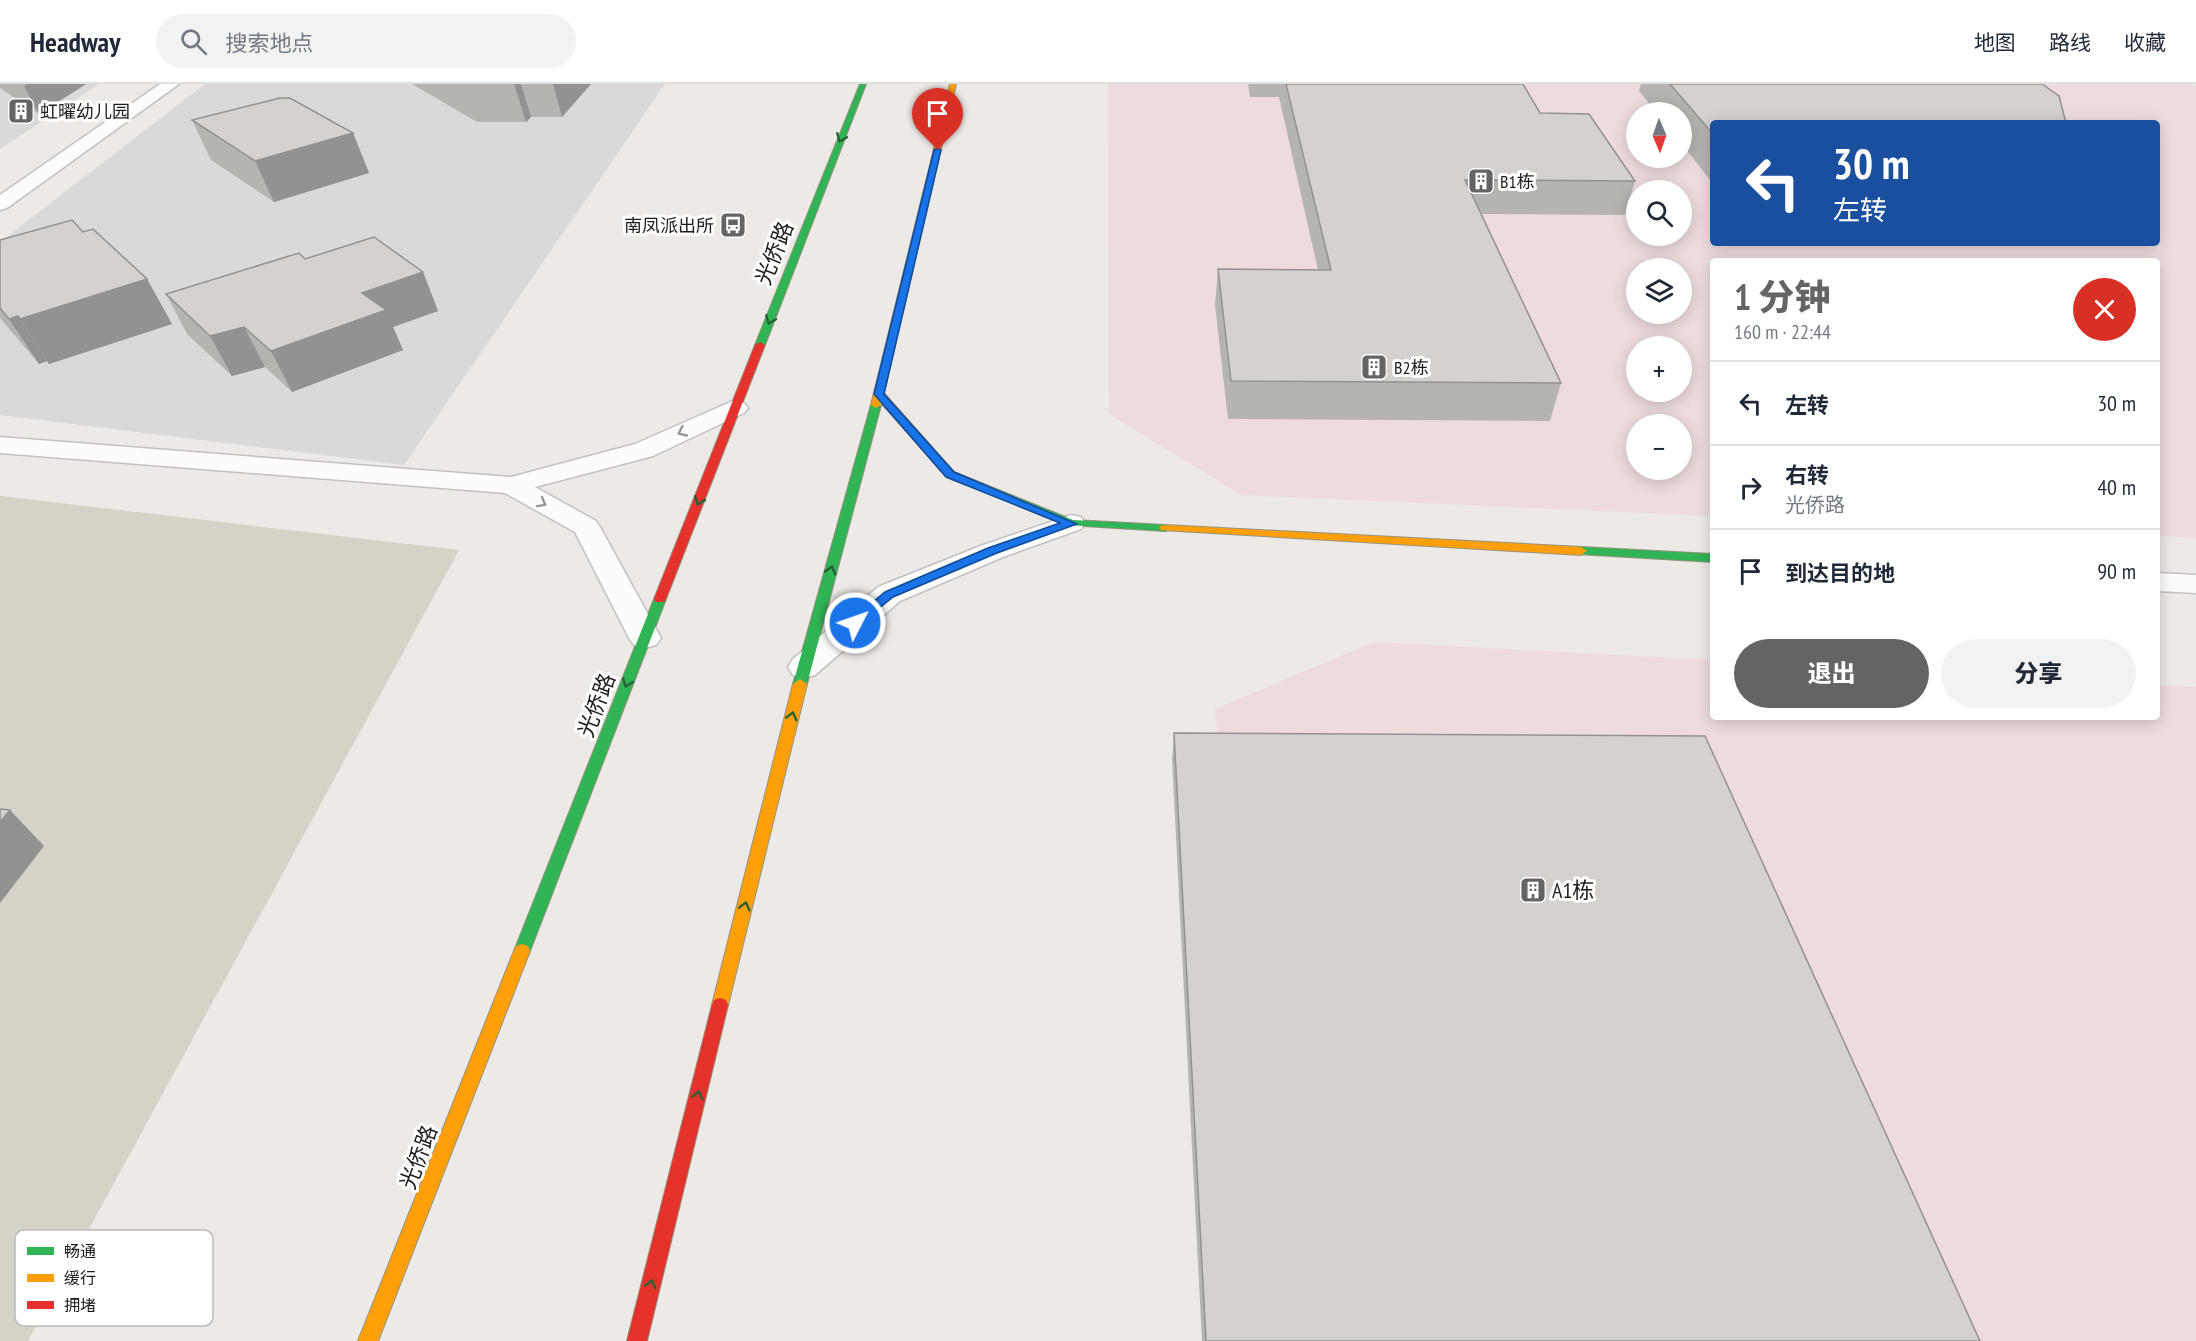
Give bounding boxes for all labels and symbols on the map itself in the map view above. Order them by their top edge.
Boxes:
pin [912,88,963,150]
building icon: 虹曜幼儿园 [6,96,36,126]
place label: 虹曜幼儿园 [40,100,130,123]
north arrow [1626,102,1692,168]
one-way arrow [836,133,849,143]
building icon: B1栋 [1466,166,1496,196]
place label: B1栋 [1500,170,1535,193]
bus stop icon: 南凤派出所 [718,210,748,240]
place label: 南凤派出所 [624,214,714,237]
street label: 光侨路 [749,217,799,289]
one-way arrow [765,314,777,325]
building icon: B2栋 [1359,352,1389,382]
place label: B2栋 [1394,356,1429,379]
one-way arrow [677,425,688,437]
one-way arrow [694,495,706,506]
one-way arrow [536,496,546,507]
one-way arrow [824,565,836,576]
position arrow [823,591,887,655]
street label: 光侨路 [571,669,621,741]
one-way arrow [622,676,634,687]
one-way arrow [784,712,797,722]
building icon: A1栋 [1518,875,1548,905]
place label: A1栋 [1552,876,1594,904]
one-way arrow [737,901,750,911]
one-way arrow [691,1090,704,1100]
street label: 光侨路 [393,1121,443,1193]
legend [15,1230,213,1326]
text: 畅通 [64,1241,96,1261]
text: 缓行 [64,1268,96,1288]
one-way arrow [644,1279,657,1289]
text: 拥堵 [64,1295,96,1315]

